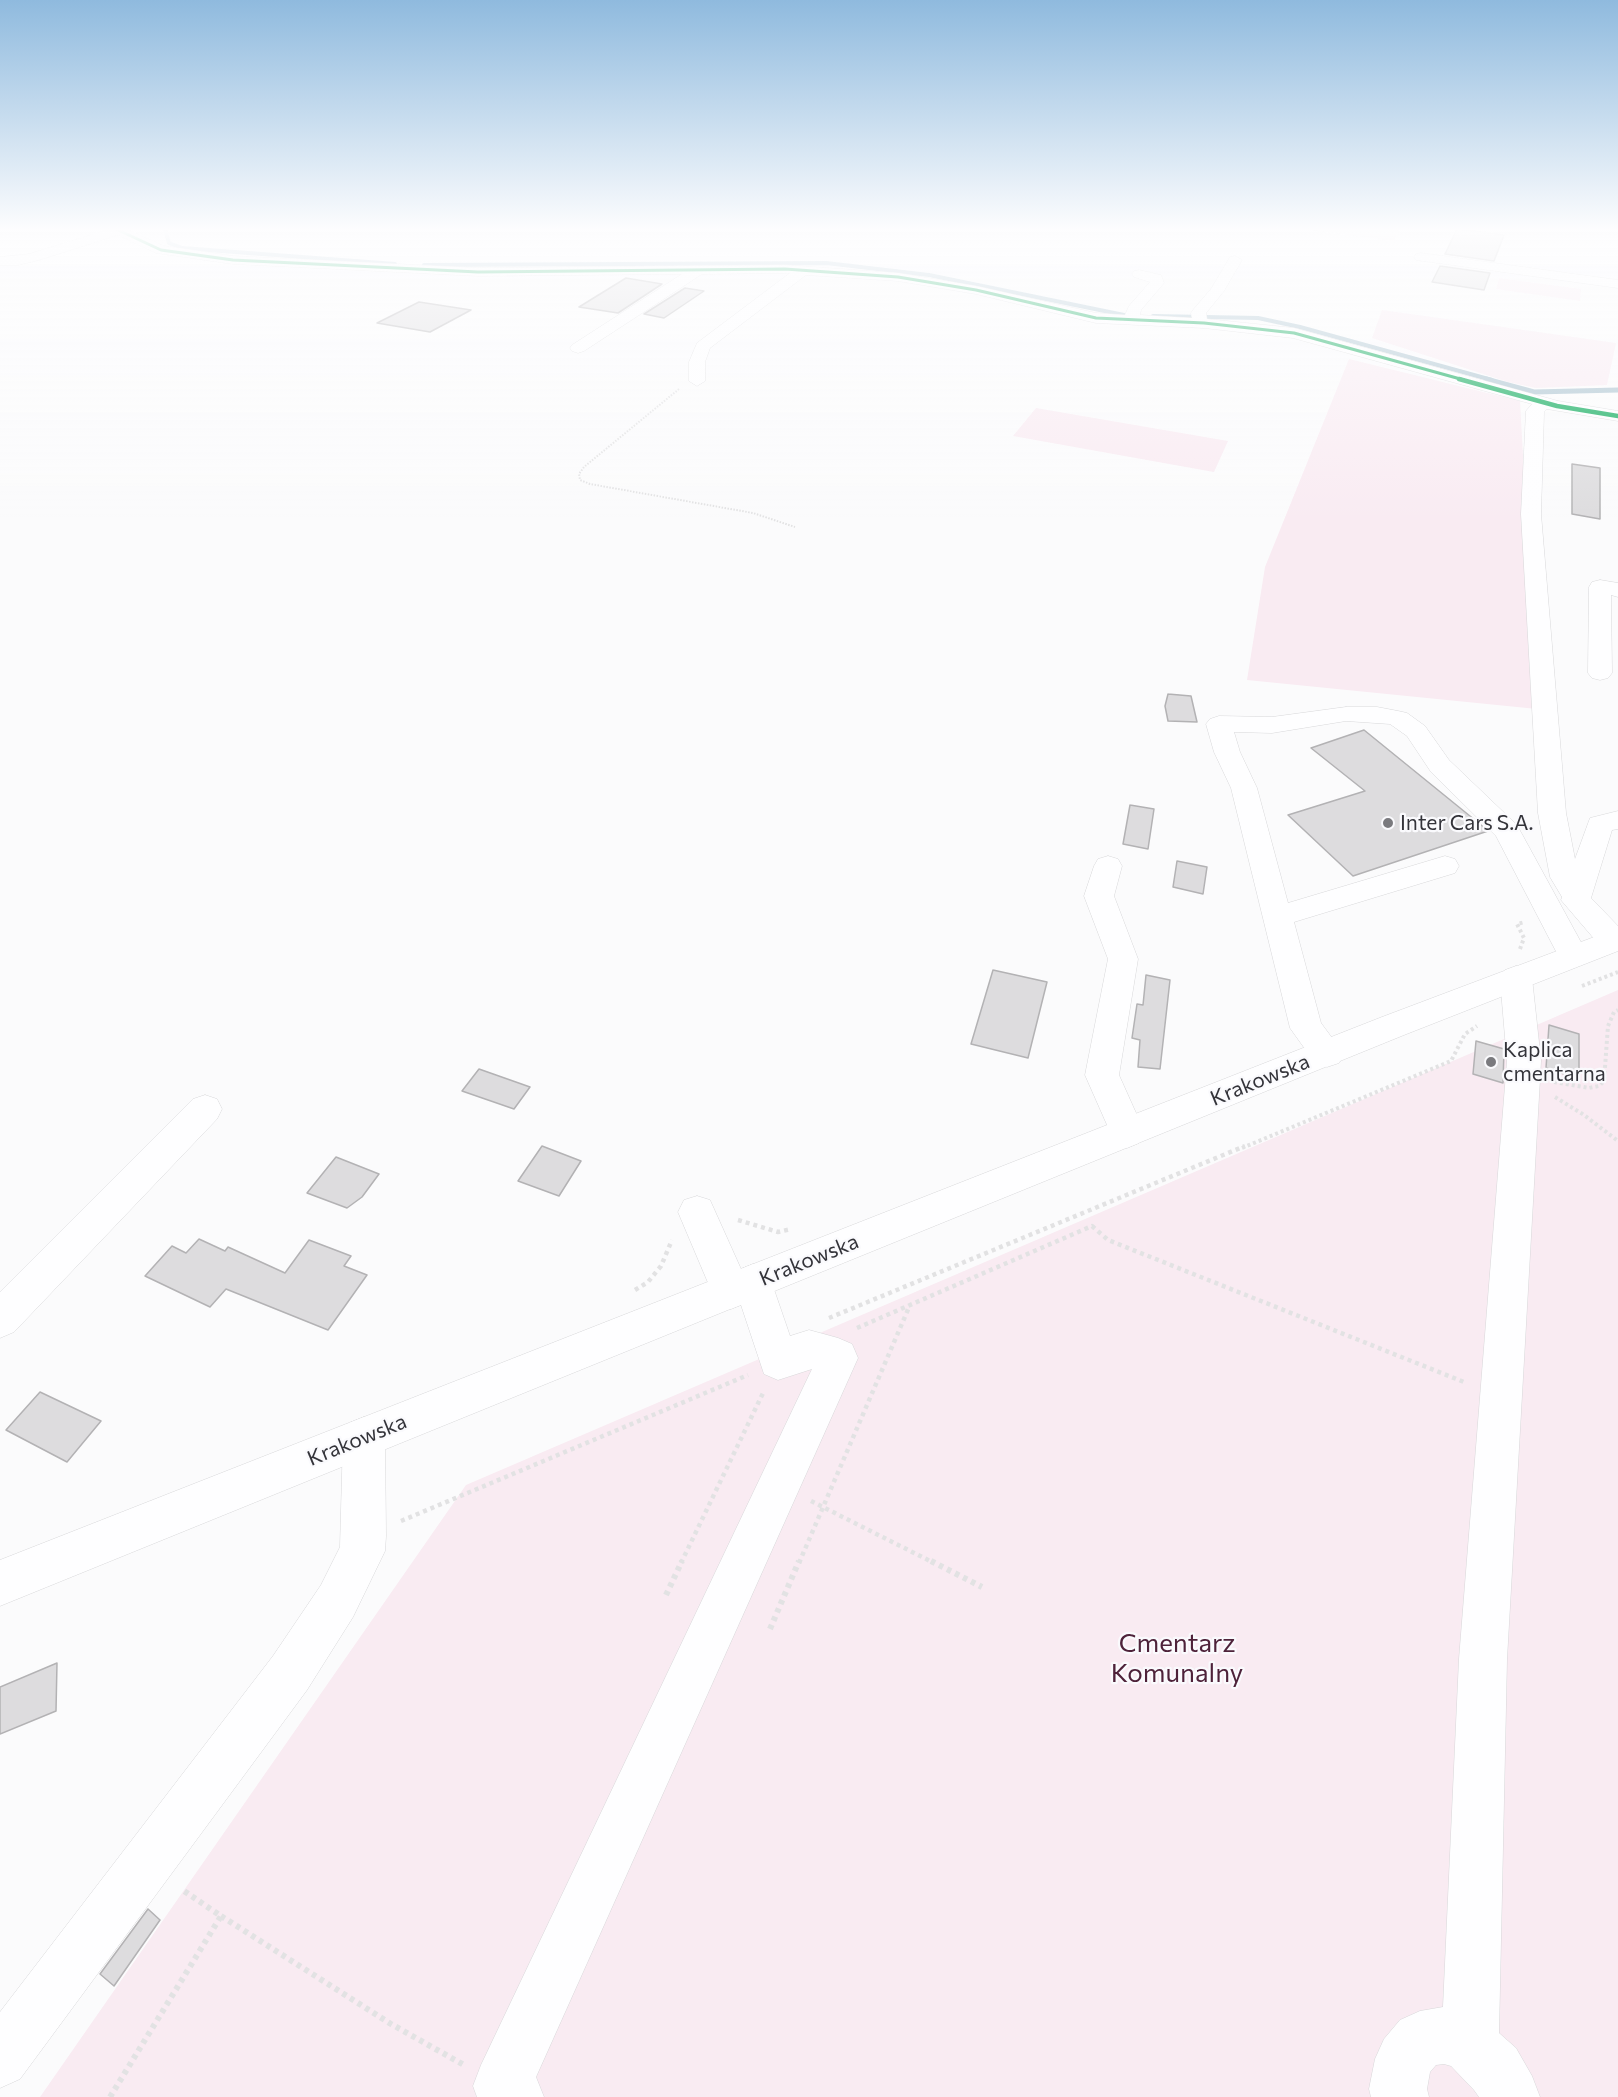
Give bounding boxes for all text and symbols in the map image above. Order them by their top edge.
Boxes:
place label: Inter Cars S.A. [1400,810,1534,836]
marker: Inter Cars S.A. [1381,816,1395,830]
place label: Kaplica cmentarna [1503,1037,1606,1087]
street label: Krakowska [1207,1049,1313,1111]
marker: Kaplica cmentarna [1484,1055,1498,1069]
street label: Krakowska [756,1229,862,1291]
street label: Krakowska [304,1409,410,1471]
park label: Cmentarz Komunalny [1111,1627,1243,1688]

